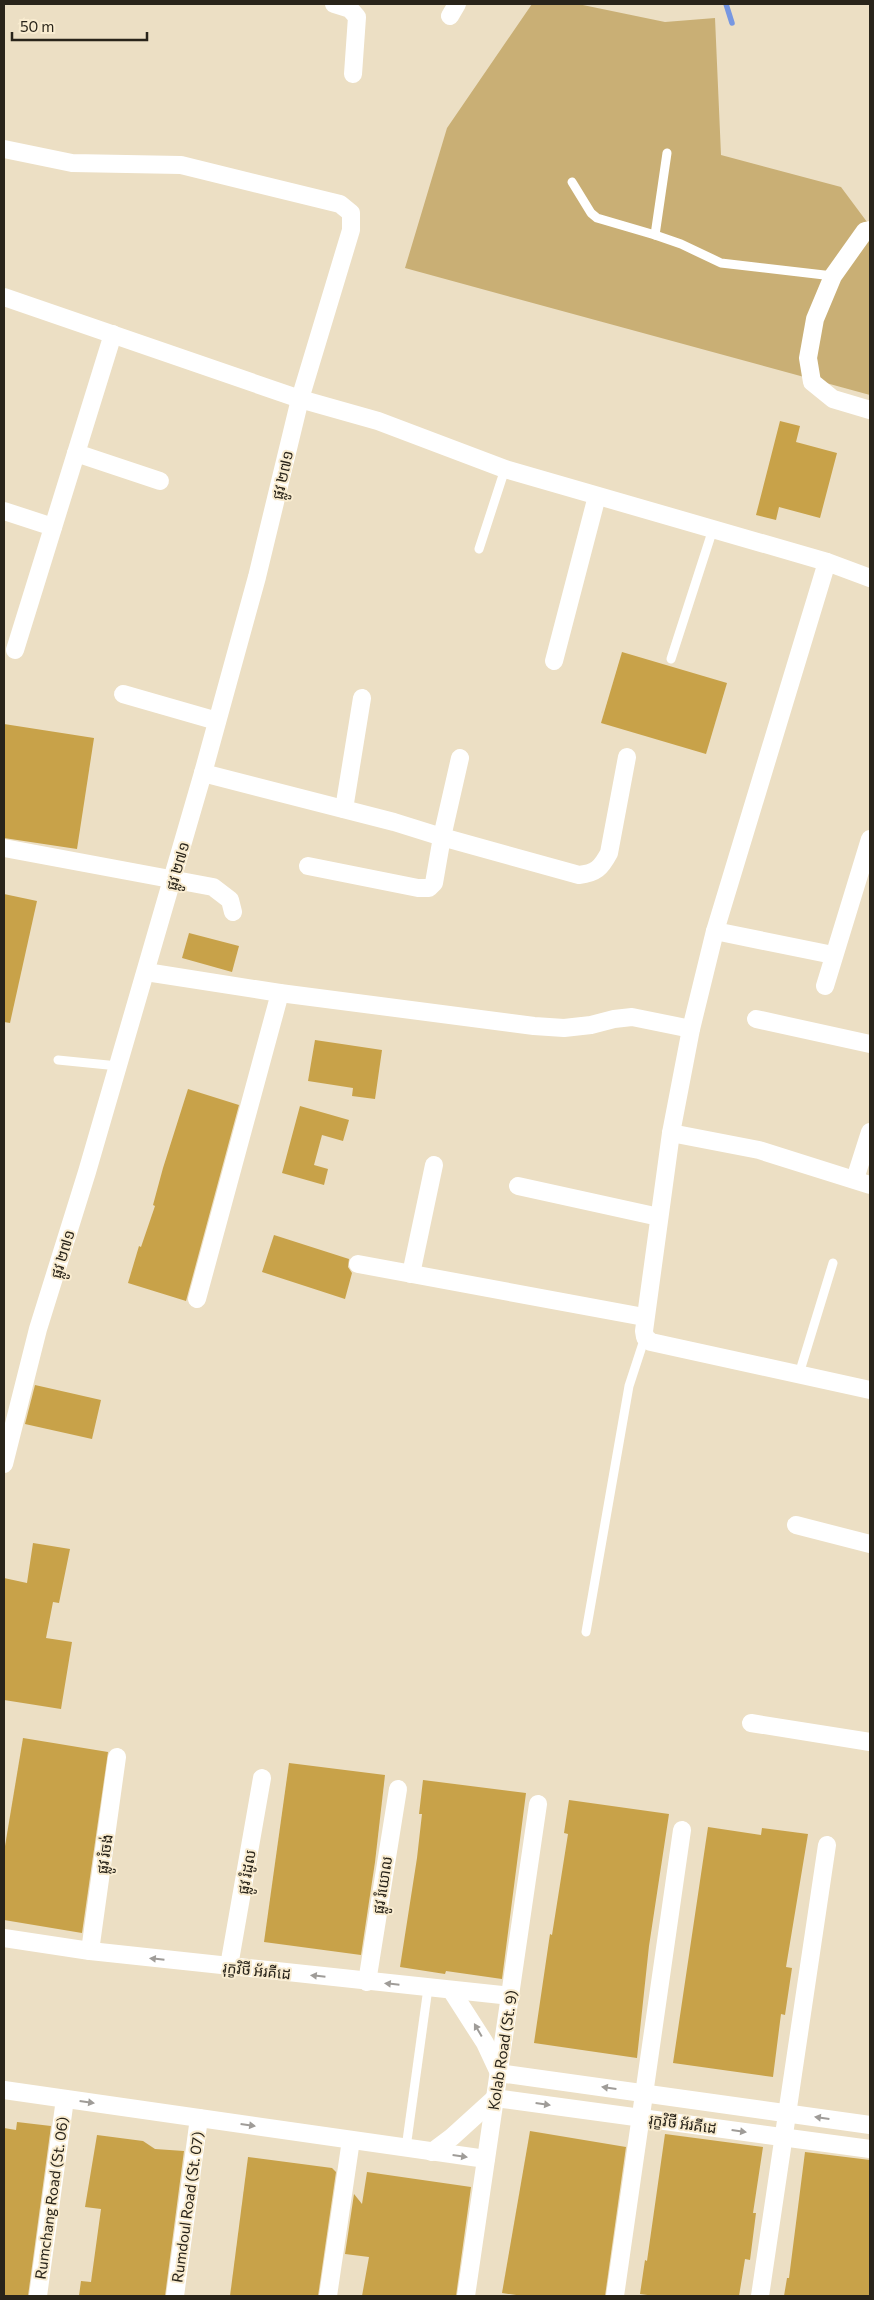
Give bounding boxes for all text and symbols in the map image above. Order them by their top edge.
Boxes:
scale bar [12,10,148,42]
text: 50 m [20,17,54,35]
street label: ផ្លូវ ២៧១ [268,449,302,503]
street label: ផ្លូវ ២៧១ [161,840,198,894]
street label: ផ្លូវ ២៧១ [46,1228,83,1282]
street label: ផ្លូវ រំចង់ [92,1833,121,1876]
street label: ផ្លូវ រំដូល [233,1848,264,1897]
street label: ផ្លូវ រំយោល [369,1855,401,1916]
one-way arrow [148,1955,164,1963]
street label: រុក្ខវិថី អ័រគីដេ [222,1957,292,1984]
one-way arrow [310,1972,326,1980]
one-way arrow [384,1980,400,1988]
street label: Kolab Road (St. 9) [484,1989,520,2111]
one-way arrow [473,2023,482,2036]
one-way arrow [601,2084,617,2092]
one-way arrow [79,2099,95,2107]
one-way arrow [535,2100,551,2108]
street label: រុក្ខវិថី អ័រគីដេ [648,2109,718,2138]
one-way arrow [814,2114,830,2122]
street label: Rumchang Road (St. 06) [31,2116,71,2280]
one-way arrow [240,2122,256,2130]
one-way arrow [731,2127,747,2135]
street label: Rumdoul Road (St. 07) [167,2130,207,2284]
one-way arrow [453,2152,469,2160]

